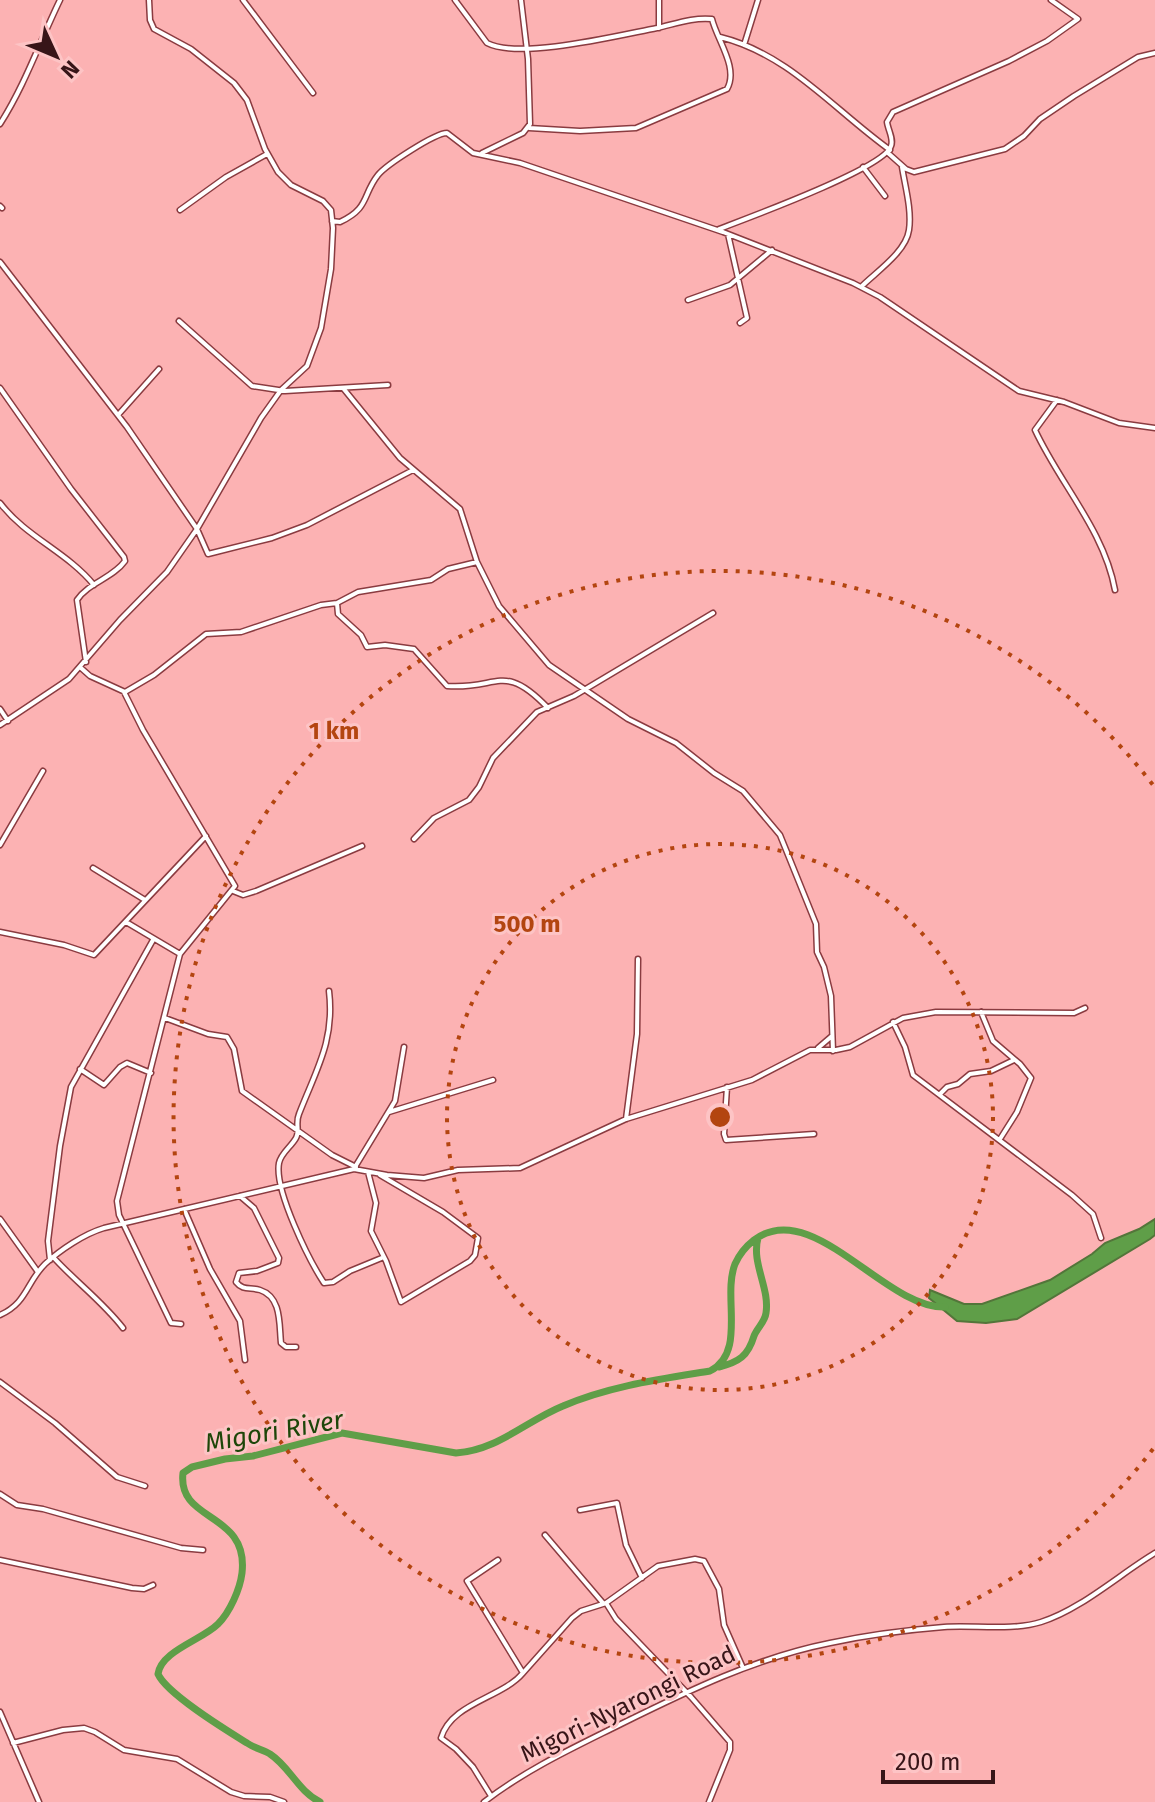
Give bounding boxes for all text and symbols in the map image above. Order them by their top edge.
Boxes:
north arrow [16,16,96,96]
text: N [55,55,85,84]
text: 1 km [309,717,359,745]
text: 500 m [494,910,560,938]
centre of rings [706,1103,734,1131]
water label: Migori River [202,1404,347,1459]
street label: Migori-Nyarongi Road [516,1640,740,1768]
scale bar [883,1734,993,1784]
text: 200 m [895,1748,961,1776]

